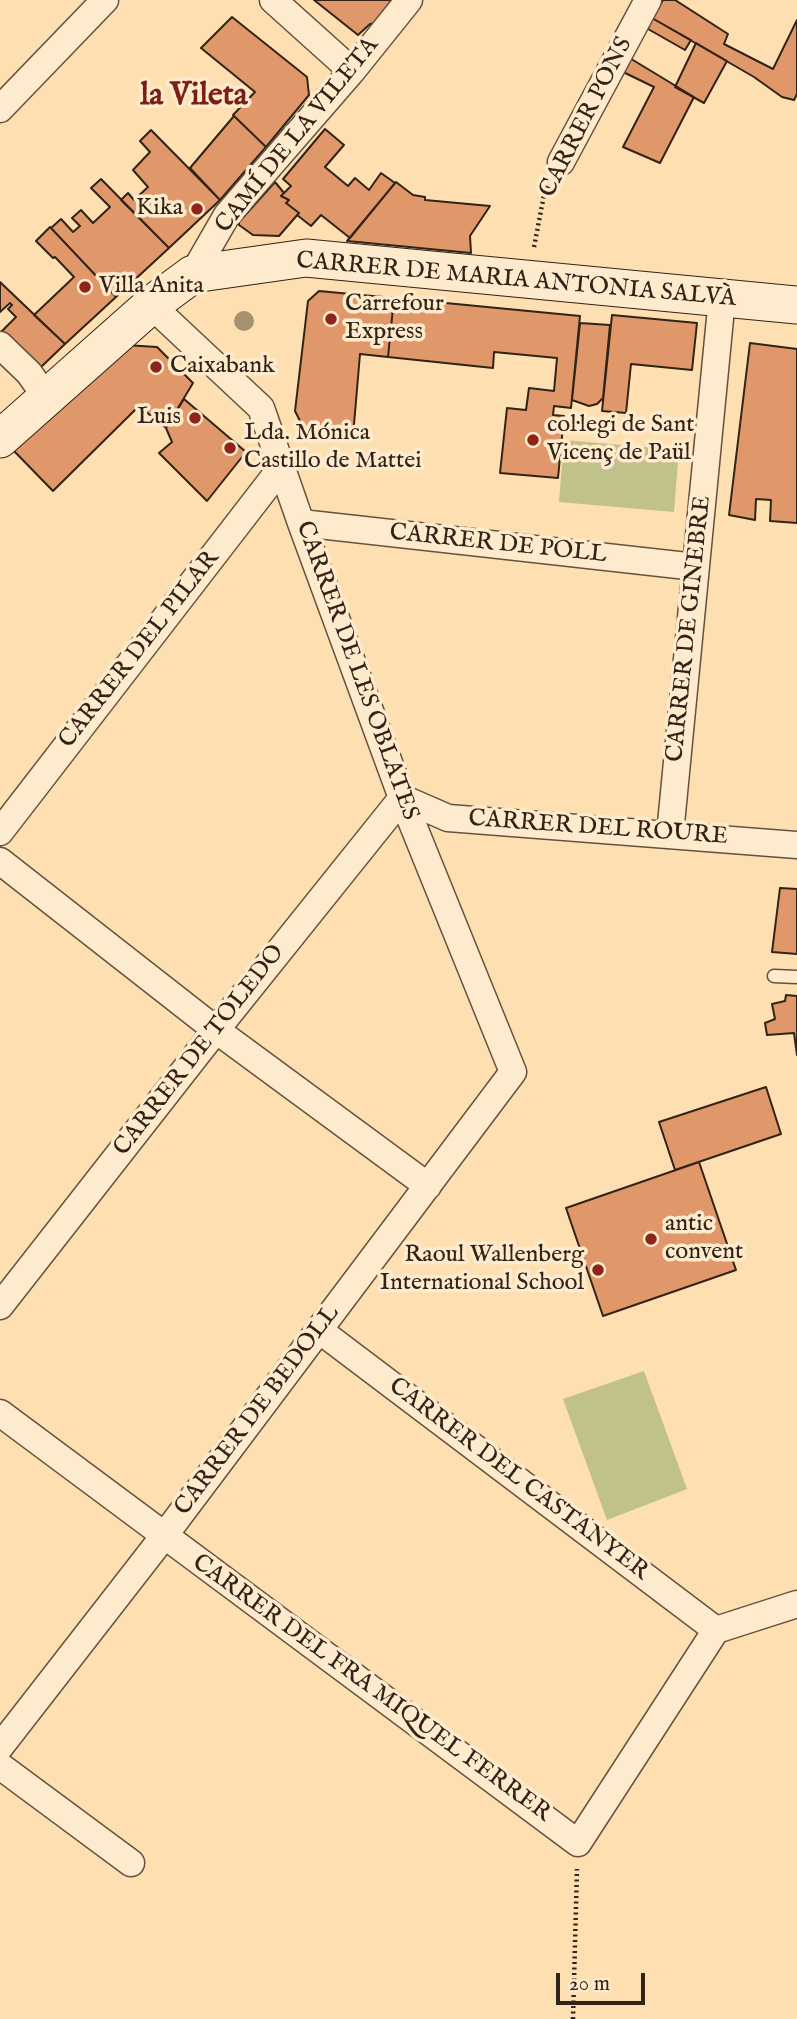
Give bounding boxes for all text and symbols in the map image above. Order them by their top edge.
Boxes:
street label: CAMÍ DE LA VILETA [210,32,386,240]
street label: CARRER PONS [534,33,640,203]
district label: la Vileta [140,78,248,116]
place label: Kika [136,195,183,223]
marker: Kika [189,201,205,217]
street label: CARRER DE MARIA ANTONIA SALVÀ [295,247,737,315]
place label: Villa Anita [99,273,204,301]
marker: Villa Anita [77,279,93,295]
place label: Carrefour Express [345,291,444,347]
marker: Carrefour Express [323,311,339,327]
place label: Caixabank [170,353,275,381]
marker: Caixabank [148,359,164,375]
place label: Luis [137,404,181,432]
marker: Luis [187,410,203,426]
place label: col·legi de Sant Vicenç de Paül [547,412,694,468]
place label: Lda. Mónica Castillo de Mattei [244,420,422,476]
marker: col·legi de Sant Vicenç de Paül [525,432,541,448]
marker: Lda. Mónica Castillo de Mattei [222,440,238,456]
street label: CARRER DE GINEBRE [662,494,718,764]
street label: CARRER DE LES OBLATES [288,518,424,824]
street label: CARRER DE POLL [388,519,608,571]
street label: CARRER DEL PILAR [54,545,226,755]
street label: CARRER DEL ROURE [467,806,729,852]
street label: CARRER DE TOLEDO [109,940,291,1162]
place label: antic convent [665,1211,743,1267]
marker: antic convent [643,1231,659,1247]
place label: Raoul Wallenberg International School [380,1242,584,1298]
marker: Raoul Wallenberg International School [590,1262,606,1278]
street label: CARRER DE BEDOLL [170,1300,346,1522]
street label: CARRER DEL CASTANYER [382,1373,654,1587]
street label: CARRER DEL FRA MIQUEL FERRER [186,1549,556,1829]
scale bar [559,1960,648,2004]
text: 20 m [569,1971,610,1998]

